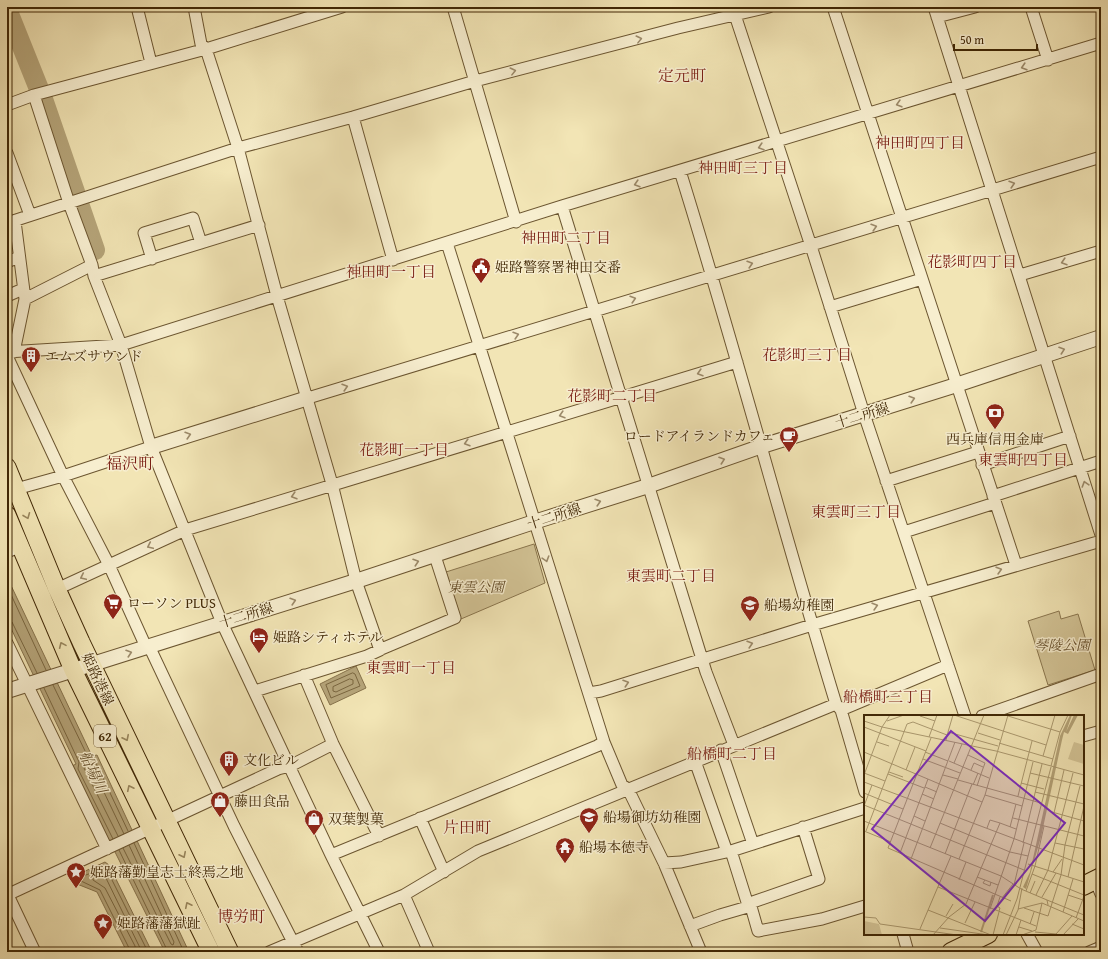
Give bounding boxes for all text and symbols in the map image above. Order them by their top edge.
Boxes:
scale bar [954,26,1037,52]
text: 50 m [960,31,984,48]
one-way arrow [636,35,642,43]
one-way arrow [1020,62,1027,71]
district label: 定元町 [658,63,706,87]
one-way arrow [509,67,516,76]
one-way arrow [896,99,903,108]
district label: 神田町四丁目 [875,132,965,153]
one-way arrow [758,142,765,151]
district label: 神田町三丁目 [698,157,788,178]
one-way arrow [633,179,640,188]
one-way arrow [1008,180,1015,189]
one-way arrow [871,223,878,231]
district label: 神田町二丁目 [521,227,611,248]
district label: 花影町四丁目 [927,251,1017,272]
public building icon: 姫路警察署神田交番 [470,256,492,284]
place label: 姫路警察署神田交番 [495,257,621,277]
one-way arrow [1060,257,1067,266]
one-way arrow [746,260,753,269]
district label: 神田町一丁目 [346,261,436,282]
one-way arrow [629,295,636,304]
one-way arrow [512,331,519,340]
district label: 花影町三丁目 [762,344,852,365]
building icon: エムズサウンド [20,345,42,373]
place label: エムズサウンド [45,346,143,366]
one-way arrow [1058,346,1065,355]
one-way arrow [696,368,703,377]
one-way arrow [341,383,348,392]
district label: 花影町二丁目 [567,385,657,406]
one-way arrow [908,395,915,404]
street label: 十二所線 [832,397,892,433]
bank icon: 西兵庫信用金庫 [984,402,1006,430]
one-way arrow [559,410,566,419]
cafe icon: ロードアイランドカフェ [778,425,800,453]
place label: ロードアイランドカフェ [624,426,775,446]
place label: 西兵庫信用金庫 [946,429,1044,449]
one-way arrow [184,431,191,440]
one-way arrow [464,438,471,447]
district label: 花影町一丁目 [359,439,449,460]
district label: 東雲町四丁目 [978,449,1068,470]
district label: 福沢町 [106,451,154,475]
one-way arrow [718,457,725,465]
one-way arrow [1081,481,1090,488]
one-way arrow [291,491,298,500]
street label: 十二所線 [524,498,584,534]
one-way arrow [595,498,602,507]
district label: 東雲町三丁目 [811,501,901,522]
one-way arrow [22,511,30,519]
one-way arrow [146,541,154,549]
one-way arrow [541,555,550,562]
one-way arrow [413,558,420,566]
district label: 東雲町二丁目 [626,565,716,586]
one-way arrow [996,566,1003,575]
one-way arrow [79,573,86,581]
park label: 東雲公園 [448,577,506,597]
supermarket icon: ローソン PLUS [102,592,124,620]
place label: ローソン PLUS [127,593,216,613]
school or university icon: 船場幼稚園 [739,594,761,622]
place label: 船場幼稚園 [764,595,834,615]
street label: 十二所線 [216,597,276,633]
one-way arrow [289,597,296,606]
one-way arrow [871,602,878,611]
hotel icon: 姫路シティホテル [248,626,270,654]
place label: 姫路シティホテル [273,627,383,647]
park label: 琴陵公園 [1034,635,1092,655]
one-way arrow [746,640,753,649]
one-way arrow [59,642,67,649]
street label: 姫路港線 [77,649,119,709]
one-way arrow [125,649,132,658]
district label: 東雲町一丁目 [366,657,456,678]
one-way arrow [622,679,629,688]
district label: 船橋町三丁目 [843,686,933,707]
inset map [864,715,1084,935]
road number: 62 [94,725,116,747]
one-way arrow [121,734,129,741]
district label: 船橋町二丁目 [687,743,777,764]
water label: 船場川 [74,747,113,798]
building icon: 文化ビル [218,749,240,777]
place label: 文化ビル [243,750,299,770]
one-way arrow [127,785,135,792]
shop icon: 藤田食品 [209,790,231,818]
place label: 藤田食品 [234,791,290,811]
school or university icon: 船場御坊幼稚園 [578,806,600,834]
place label: 船場御坊幼稚園 [603,807,701,827]
shop icon: 双葉製菓 [303,808,325,836]
place label: 双葉製菓 [328,809,384,829]
district label: 片田町 [443,815,491,839]
temple icon: 船場本徳寺 [554,836,576,864]
place label: 船場本徳寺 [579,837,649,857]
one-way arrow [178,851,186,858]
place icon: 姫路藩勤皇志士終焉之地 [65,861,87,889]
place label: 姫路藩勤皇志士終焉之地 [90,862,244,882]
one-way arrow [185,901,193,909]
district label: 博労町 [217,904,265,928]
place icon: 姫路藩藩獄趾 [92,912,114,940]
place label: 姫路藩藩獄趾 [117,913,201,933]

